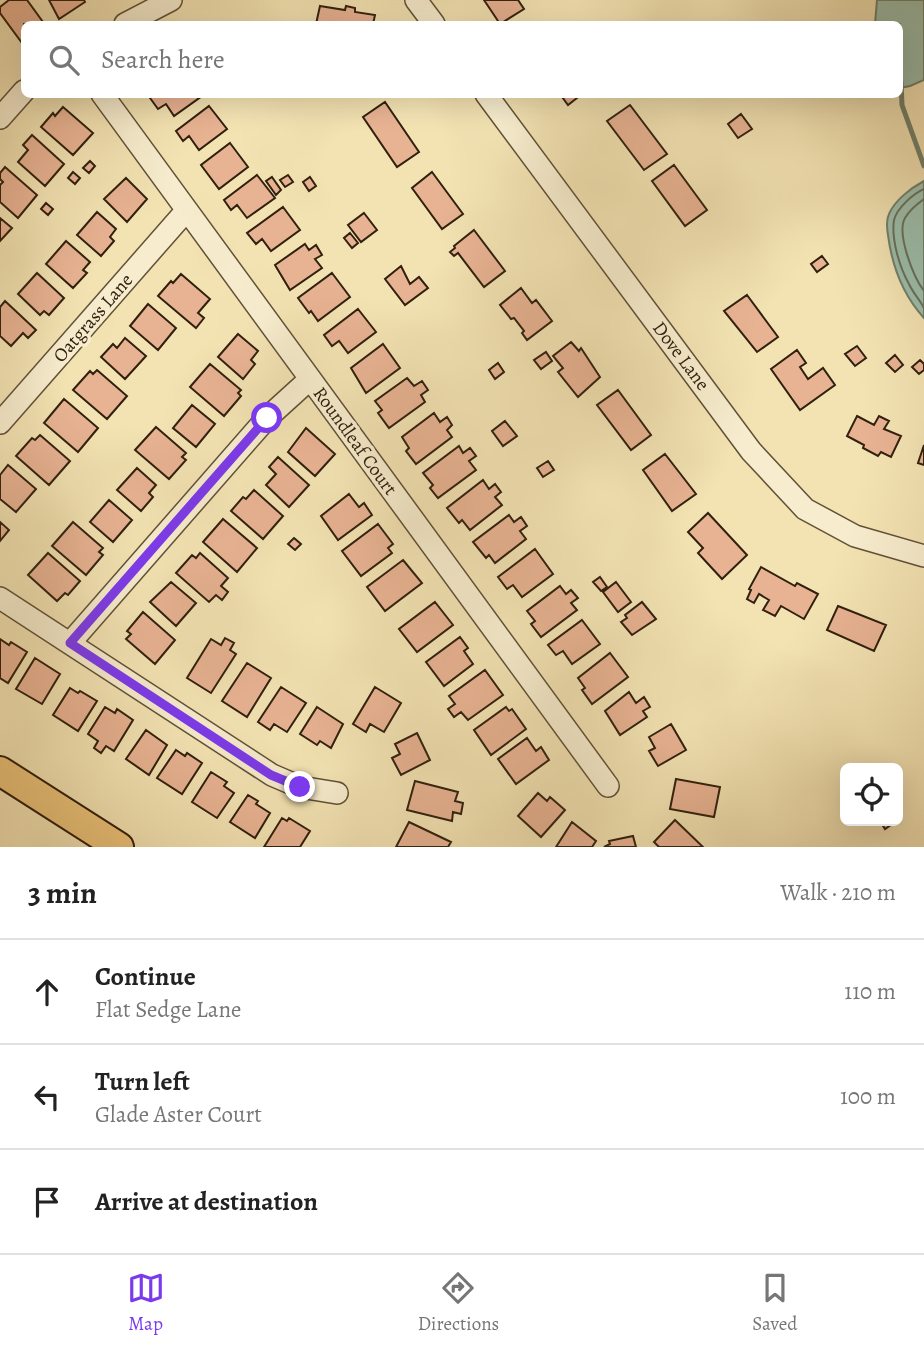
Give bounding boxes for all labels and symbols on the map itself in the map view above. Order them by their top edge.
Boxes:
street label: Oatgrass Lane [47,268,139,368]
street label: Dove Lane [646,316,716,396]
street label: Roundleaf Court [307,381,403,501]
route start [251,402,282,433]
route end [284,771,315,802]

